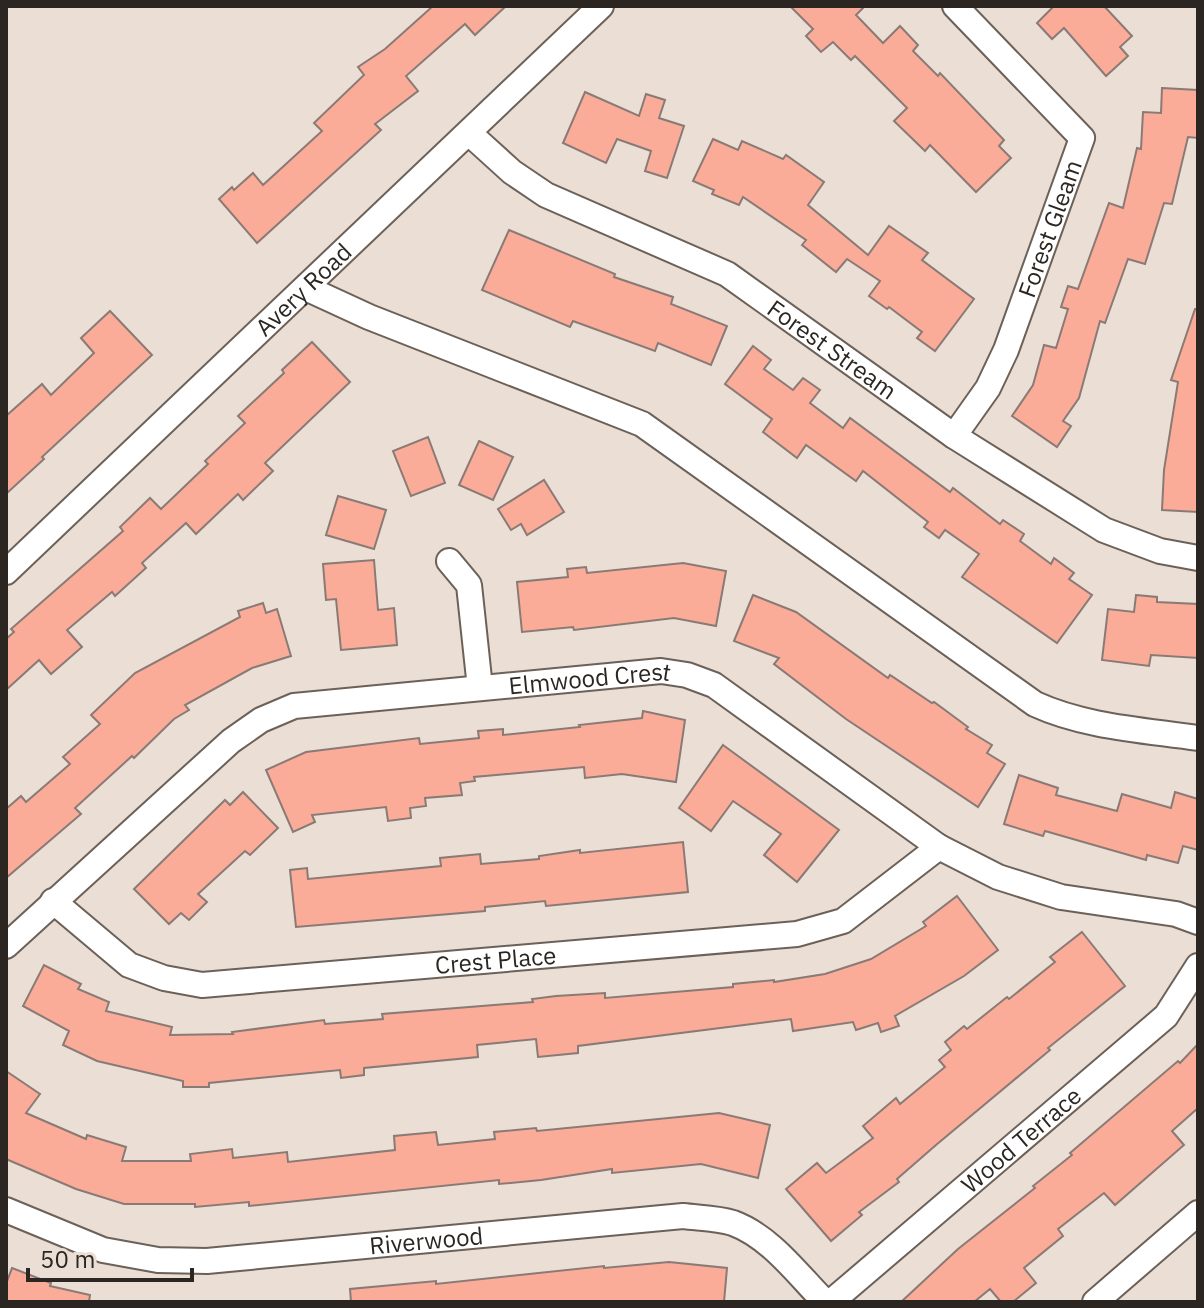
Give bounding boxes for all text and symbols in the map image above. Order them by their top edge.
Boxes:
street label: Forest Gleam [1010,155,1089,302]
street label: Avery Road [248,236,358,343]
street label: Forest Stream [761,292,903,406]
street label: Elmwood Crest [507,655,673,701]
street label: Crest Place [434,939,557,981]
street label: Wood Terrace [954,1079,1088,1200]
street label: Riverwood [368,1219,485,1262]
scale bar [28,1232,192,1282]
text: 50 m [40,1243,95,1275]

